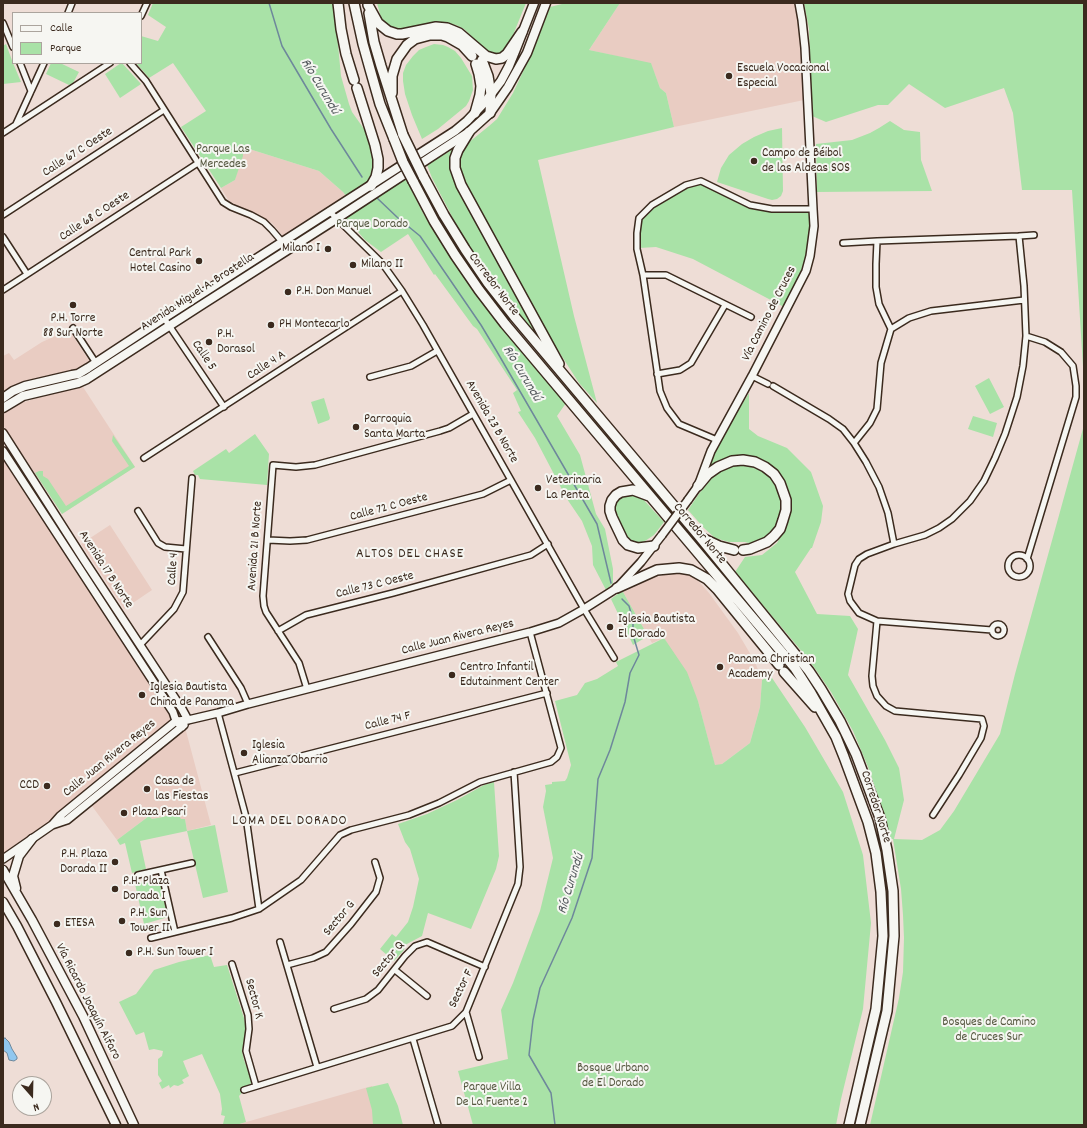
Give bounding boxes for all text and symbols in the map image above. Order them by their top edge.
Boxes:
legend [12,12,142,64]
text: Calle [50,20,73,37]
text: Parque [50,40,81,57]
water label: Río Curundú [296,56,342,118]
place label: Escuela Vocacional Especial [737,61,829,92]
marker: Escuela Vocacional Especial [724,71,734,81]
street label: Calle 67 C Oeste [40,125,116,181]
park label: Parque Las Mercedes [196,142,250,173]
place label: Campo de Béibol de las Aldeas SOS [762,146,850,177]
marker: Campo de Béibol de las Aldeas SOS [749,156,759,166]
street label: Calle 68 C Oeste [57,189,133,245]
park label: Parque Dorado [336,217,408,233]
place label: Milano I [282,241,320,257]
marker: Milano I [323,244,333,254]
place label: Central Park Hotel Casino [129,246,191,277]
street label: Avenida Miguel A. Brostella [138,250,258,336]
street label: Corredor Norte [464,250,522,320]
marker: Central Park Hotel Casino [194,256,204,266]
place label: Milano II [361,257,403,273]
marker: Milano II [348,260,358,270]
street label: Vía Camino de Cruces [739,264,801,364]
place label: P.H. Don Manuel [296,284,371,300]
marker: P.H. Don Manuel [283,287,293,297]
marker: P.H. Torre 88 Sur Norte [68,300,78,310]
place label: P.H. Torre 88 Sur Norte [43,311,103,342]
place label: PH Montecarlo [279,317,349,333]
marker: PH Montecarlo [266,320,276,330]
place label: P.H. Dorasol [217,327,255,358]
marker: P.H. Dorasol [204,337,214,347]
street label: Calle 5 [187,338,219,374]
water label: Río Curundú [498,343,544,405]
street label: Calle 4 A [245,348,289,384]
street label: Avenida 23 B Norte [461,378,521,466]
place label: Parroquia Santa Marta [364,412,425,443]
marker: Parroquia Santa Marta [351,422,361,432]
place label: Veterinaria La Penta [546,473,601,504]
marker: Veterinaria La Penta [533,483,543,493]
street label: Calle 72 C Oeste [349,490,429,526]
street label: Corredor Norte [669,500,729,568]
street label: Avenida 21 B Norte [245,501,267,591]
street label: Avenida 17 B Norte [74,528,136,612]
district label: ALTOS DEL CHASE [356,547,464,563]
street label: Calle 4 [165,552,183,586]
street label: Calle 73 C Oeste [334,569,416,603]
place label: Iglesia Bautista El Dorado [618,612,695,643]
street label: Calle Juan Rivera Reyes [400,617,516,659]
marker: Iglesia Bautista El Dorado [605,622,615,632]
place label: Panama Christian Academy [728,652,814,683]
place label: Centro Infantil Edutainment Center [460,660,559,691]
marker: Panama Christian Academy [715,662,725,672]
marker: Centro Infantil Edutainment Center [447,670,457,680]
place label: Iglesia Bautista China de Panama [150,680,234,711]
marker: Iglesia Bautista China de Panama [137,690,147,700]
street label: Calle 74 F [364,709,412,735]
street label: Calle Juan Rivera Reyes [60,717,160,801]
place label: Iglesia Alianza Obarrio [252,738,328,769]
marker: Iglesia Alianza Obarrio [239,748,249,758]
street label: Corredor Norte [856,769,894,845]
place label: Casa de las Fiestas [155,774,208,805]
place label: CCD [19,778,39,794]
marker: CCD [42,781,52,791]
marker: Casa de las Fiestas [142,784,152,794]
place label: Plaza Psari [132,805,186,821]
marker: Plaza Psari [119,808,129,818]
district label: LOMA DEL DORADO [232,814,348,830]
place label: P.H. Plaza Dorada II [60,847,107,878]
water label: Río Curundú [555,852,589,916]
marker: P.H. Plaza Dorada II [110,857,120,867]
place label: P.H. Plaza Dorada I [123,874,169,905]
marker: P.H. Plaza Dorada I [110,884,120,894]
street label: Sector G [321,898,359,940]
place label: P.H. Sun Tower II [130,906,170,937]
place label: ETESA [65,916,95,932]
marker: P.H. Sun Tower II [117,916,127,926]
marker: ETESA [52,919,62,929]
street label: Sector Q [369,939,409,981]
street label: Vía Ricardo Joaquín Alfaro [51,941,123,1063]
place label: P.H. Sun Tower I [137,945,213,961]
marker: P.H. Sun Tower I [124,948,134,958]
street label: Sector F [446,967,478,1011]
street label: Sector K [240,977,266,1021]
park label: Bosques de Camino de Cruces Sur [942,1015,1036,1046]
park label: Bosque Urbano de El Dorado [577,1061,649,1092]
north arrow [12,1076,52,1116]
park label: Parque Villa De La Fuente 2 [456,1080,528,1111]
text: N [30,1098,41,1115]

